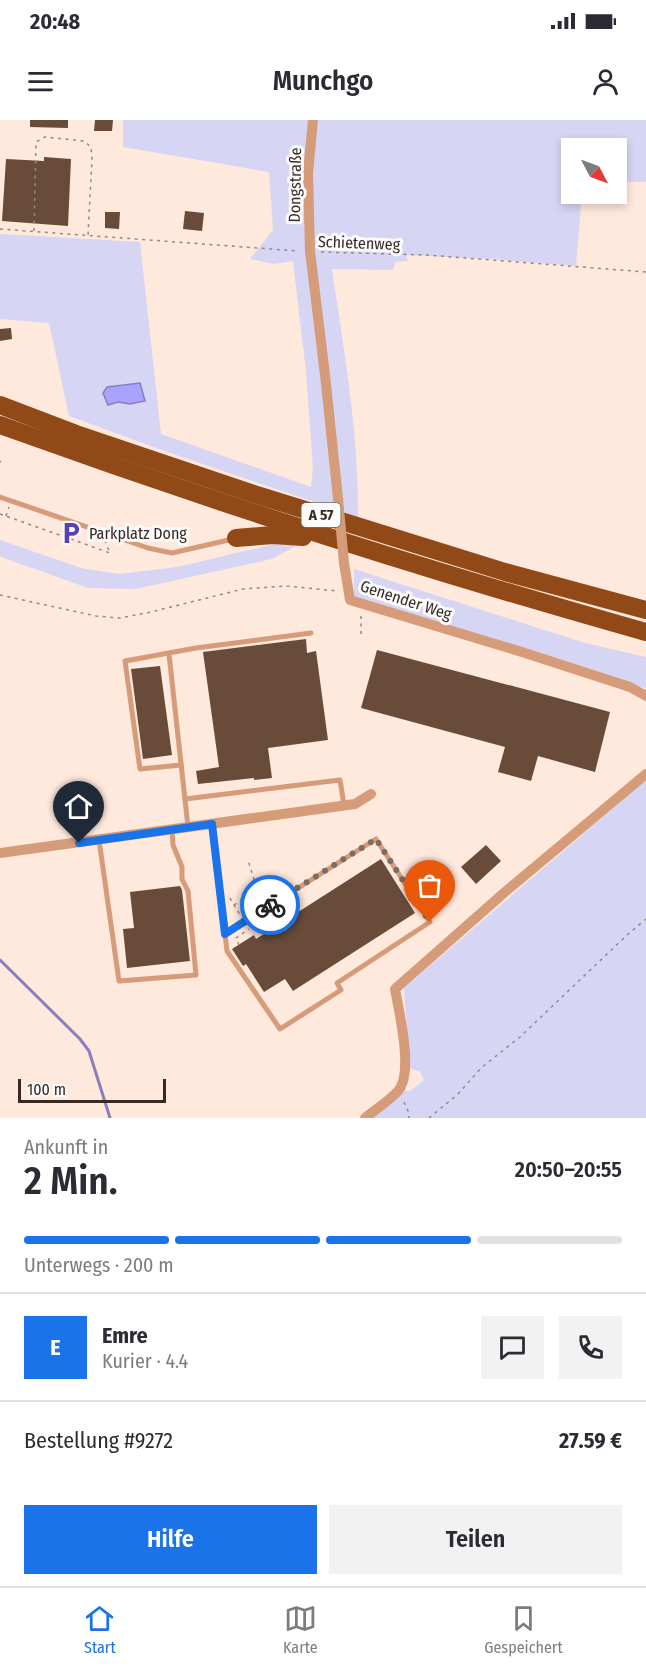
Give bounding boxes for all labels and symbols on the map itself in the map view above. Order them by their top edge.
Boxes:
north arrow [561,138,627,204]
street label: Dongstraße [285,147,305,223]
street label: Schietenweg [317,232,401,254]
road number: A 57 [302,503,340,527]
parking icon: Parkplatz Dong [58,520,84,546]
place label: Parkplatz Dong [89,524,187,543]
street label: Genender Weg [358,576,455,624]
pin [53,781,104,843]
pin [404,860,455,922]
courier [240,875,300,935]
scale bar [18,1076,166,1103]

